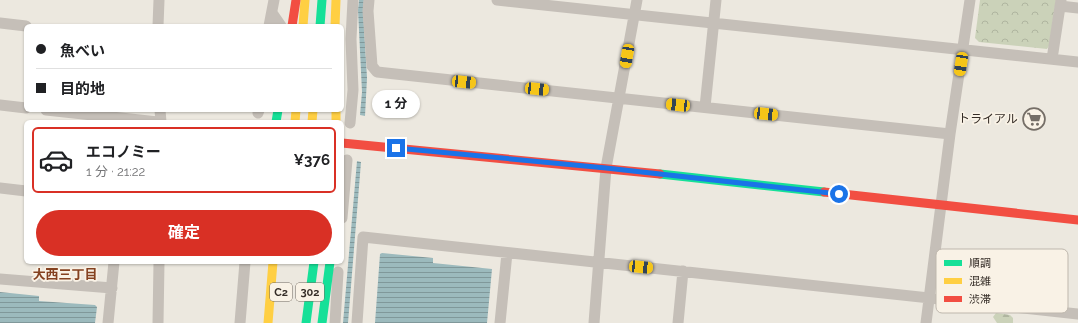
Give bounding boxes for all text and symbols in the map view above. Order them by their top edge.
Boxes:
text: 魚べい [60,42,105,60]
car [619,43,635,69]
car [953,51,969,77]
car [451,75,477,89]
text: 目的地 [60,80,105,98]
car [524,82,550,96]
callout: 1 分 [372,90,420,118]
text: 1 分 [385,96,407,111]
car [665,98,691,112]
supermarket icon: トライアル [1021,106,1047,132]
car [753,107,779,121]
place label: トライアル [958,112,1018,126]
route end [387,139,405,157]
icon: car [38,142,74,178]
text: エコノミー [86,143,161,161]
text: ¥376 [293,151,330,169]
text: 1 分 · 21:22 [86,164,145,179]
route start [830,185,848,203]
button: 確定 [36,210,332,256]
legend [936,249,1068,313]
text: 順調 [969,257,991,270]
car [628,260,654,274]
district label: 大西三丁目 [32,267,98,282]
text: 混雑 [969,275,991,288]
road number: C2 [270,283,292,301]
road number: 302 [296,283,324,301]
text: 渋滞 [969,293,991,306]

